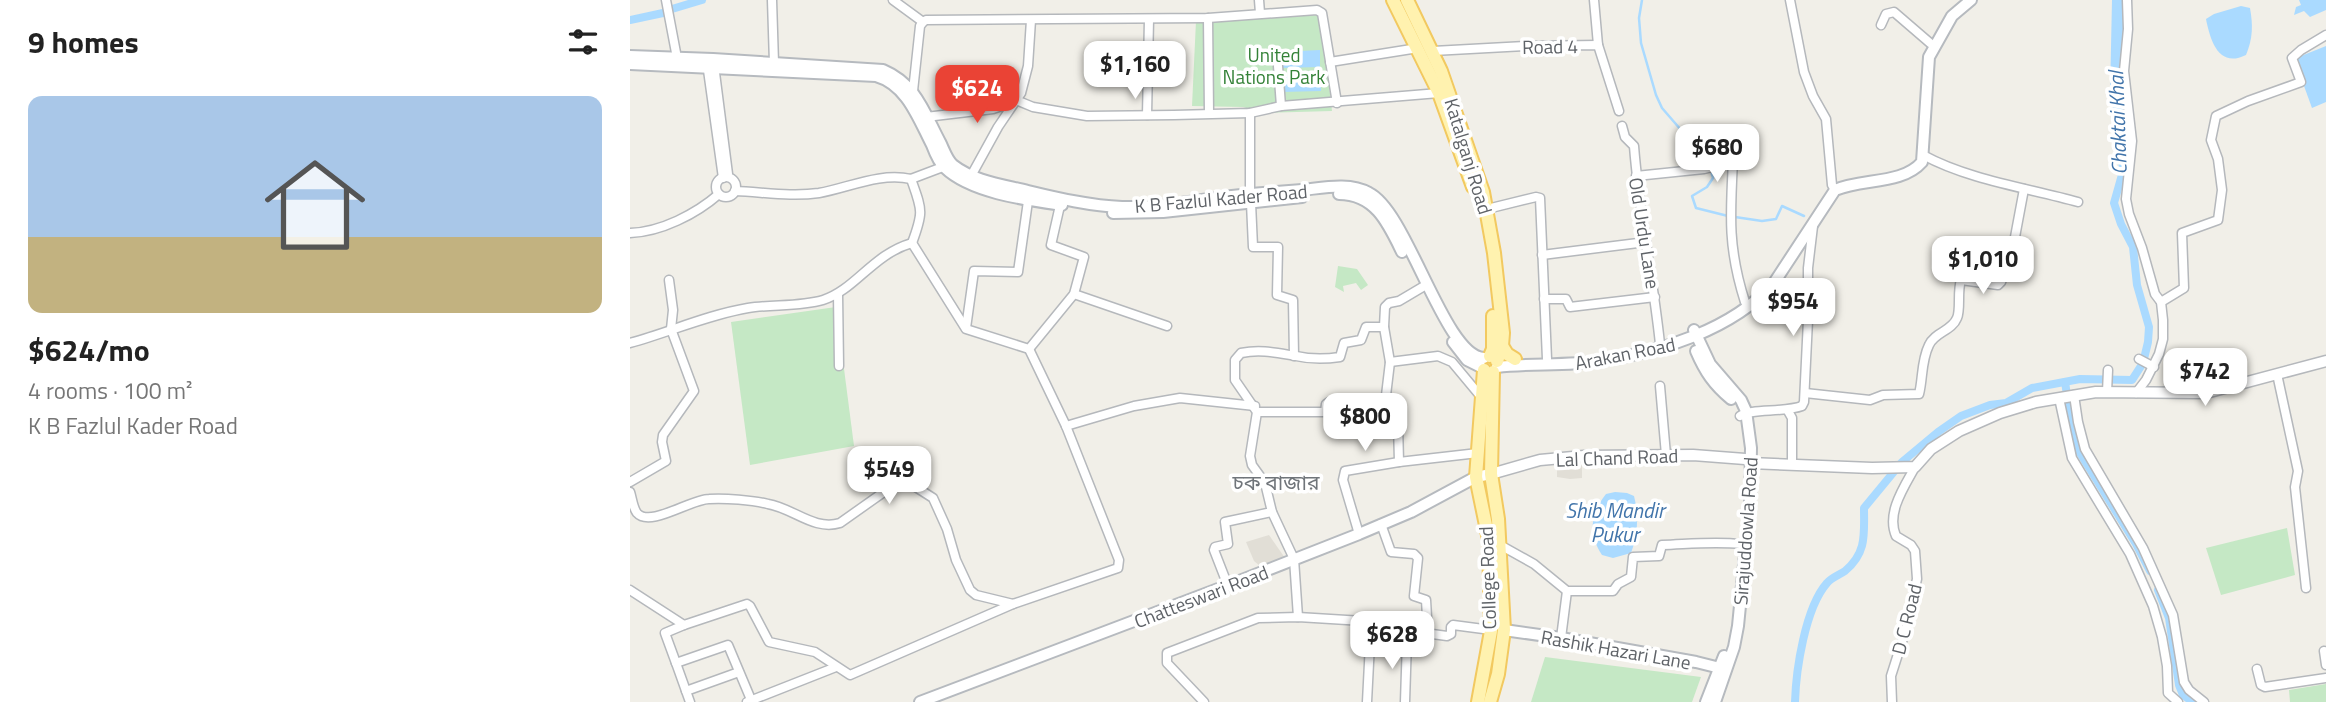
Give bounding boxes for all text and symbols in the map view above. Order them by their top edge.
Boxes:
text: 9 homes [28,19,139,65]
icon: filters [564,23,602,61]
street label: Road 4 [1522,31,1578,61]
park label: United Nations Park [1223,40,1325,91]
pin: $1,160 [1078,42,1192,101]
text: $1,160 [1100,46,1170,81]
pin: $624 [936,66,1018,125]
water label: Chaktai Khal [2099,68,2135,175]
text: $624 [951,70,1003,105]
street label: Katalganj Road [1438,94,1500,218]
pin: $680 [1676,124,1758,184]
text: $680 [1691,129,1743,164]
icon: home [252,142,378,268]
street label: Old Urdu Lane [1622,175,1668,291]
street label: K B Fazlul Kader Road [1133,176,1309,220]
pin: $1,010 [1926,236,2040,296]
text: $1,010 [1948,241,2018,276]
pin: $954 [1752,278,1834,338]
text: $954 [1767,283,1819,318]
text: $624/mo [28,327,150,373]
street label: Arakan Road [1572,329,1678,377]
pin: $742 [2164,348,2246,408]
text: $742 [2179,353,2231,388]
text: 4 rooms · 100 m² [28,373,192,408]
pin: $800 [1324,393,1406,453]
text: $800 [1339,398,1391,433]
text: K B Fazlul Kader Road [28,408,238,443]
street label: Lal Chand Road [1555,440,1679,474]
pin: $549 [848,447,930,506]
text: $549 [863,451,915,486]
street label: Sirajuddowla Road [1725,456,1765,606]
district label: চক বাজার [1231,466,1320,498]
water label: Shib Mandir Pukur [1565,494,1667,550]
street label: College Road [1471,526,1503,630]
street label: Chatteswari Road [1130,557,1272,635]
street label: D C Road [1883,581,1929,657]
pin: $628 [1351,612,1433,671]
text: $628 [1366,616,1418,651]
street label: Rashik Hazari Lane [1539,622,1693,676]

